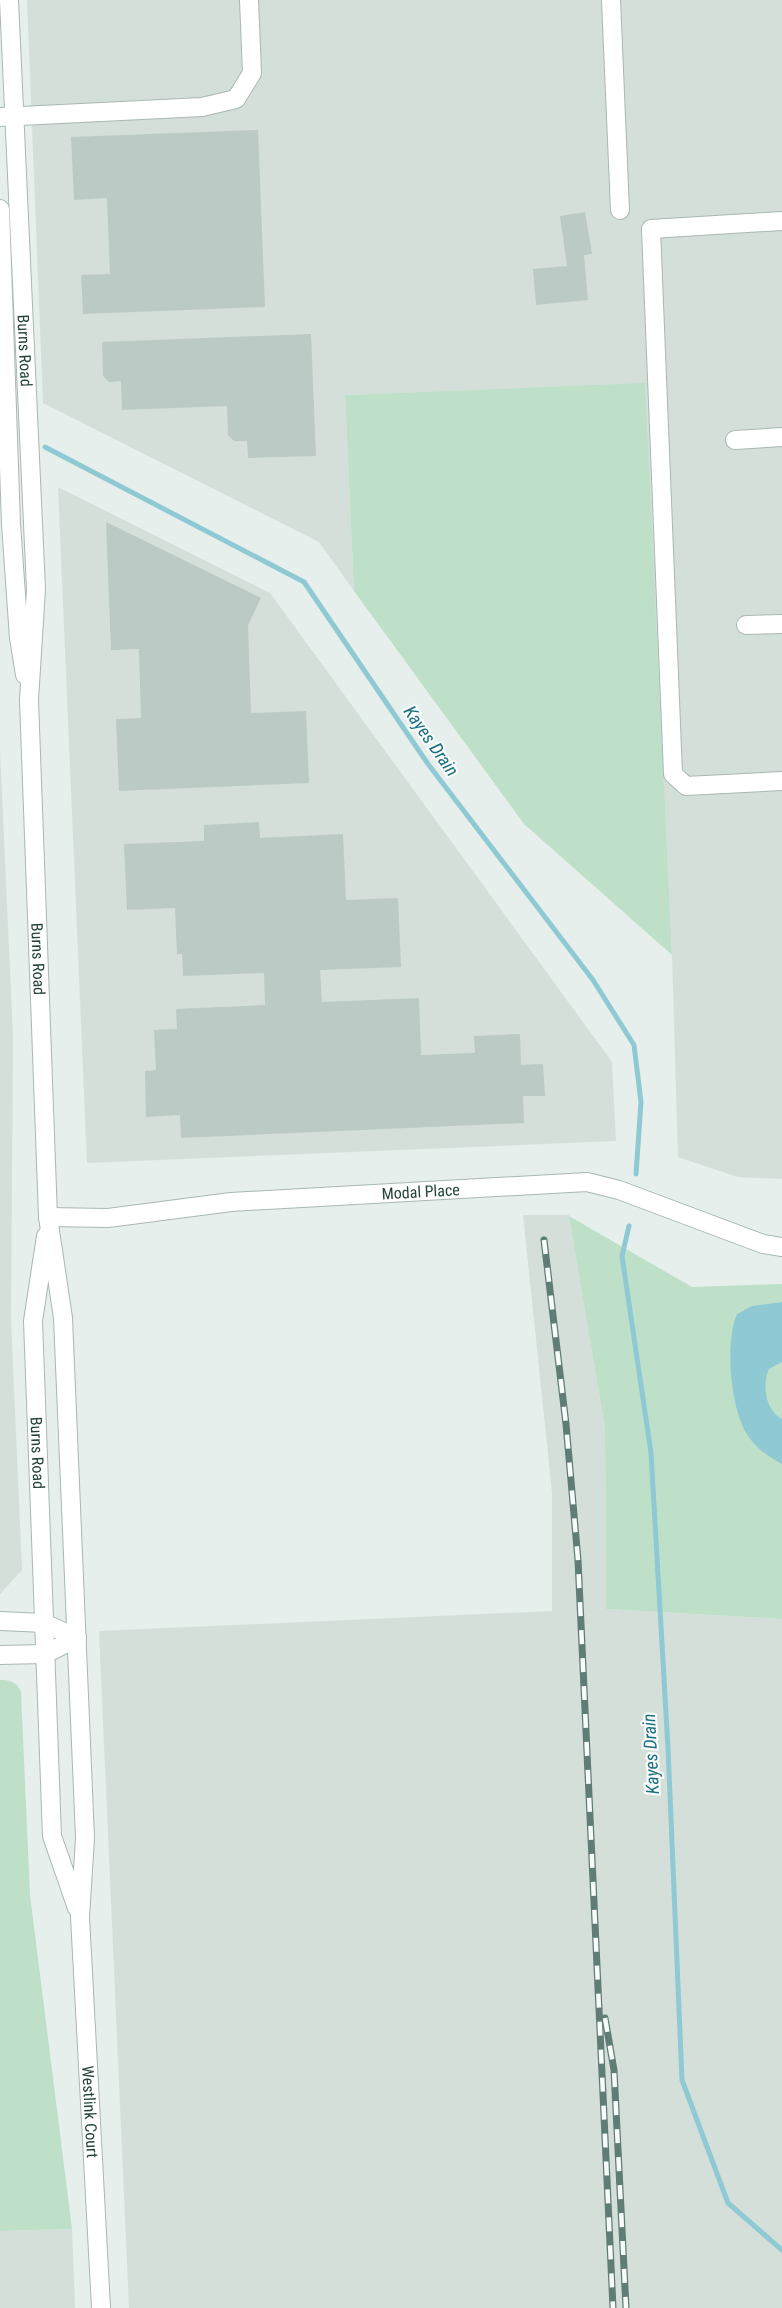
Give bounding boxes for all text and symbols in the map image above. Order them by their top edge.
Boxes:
street label: Burns Road [13,314,36,387]
water label: Kayes Drain [400,702,463,780]
street label: Burns Road [27,923,49,995]
street label: Modal Place [381,1180,460,1204]
street label: Burns Road [27,1417,48,1489]
water label: Kayes Drain [638,1713,663,1795]
street label: Westlink Court [78,2065,102,2159]

